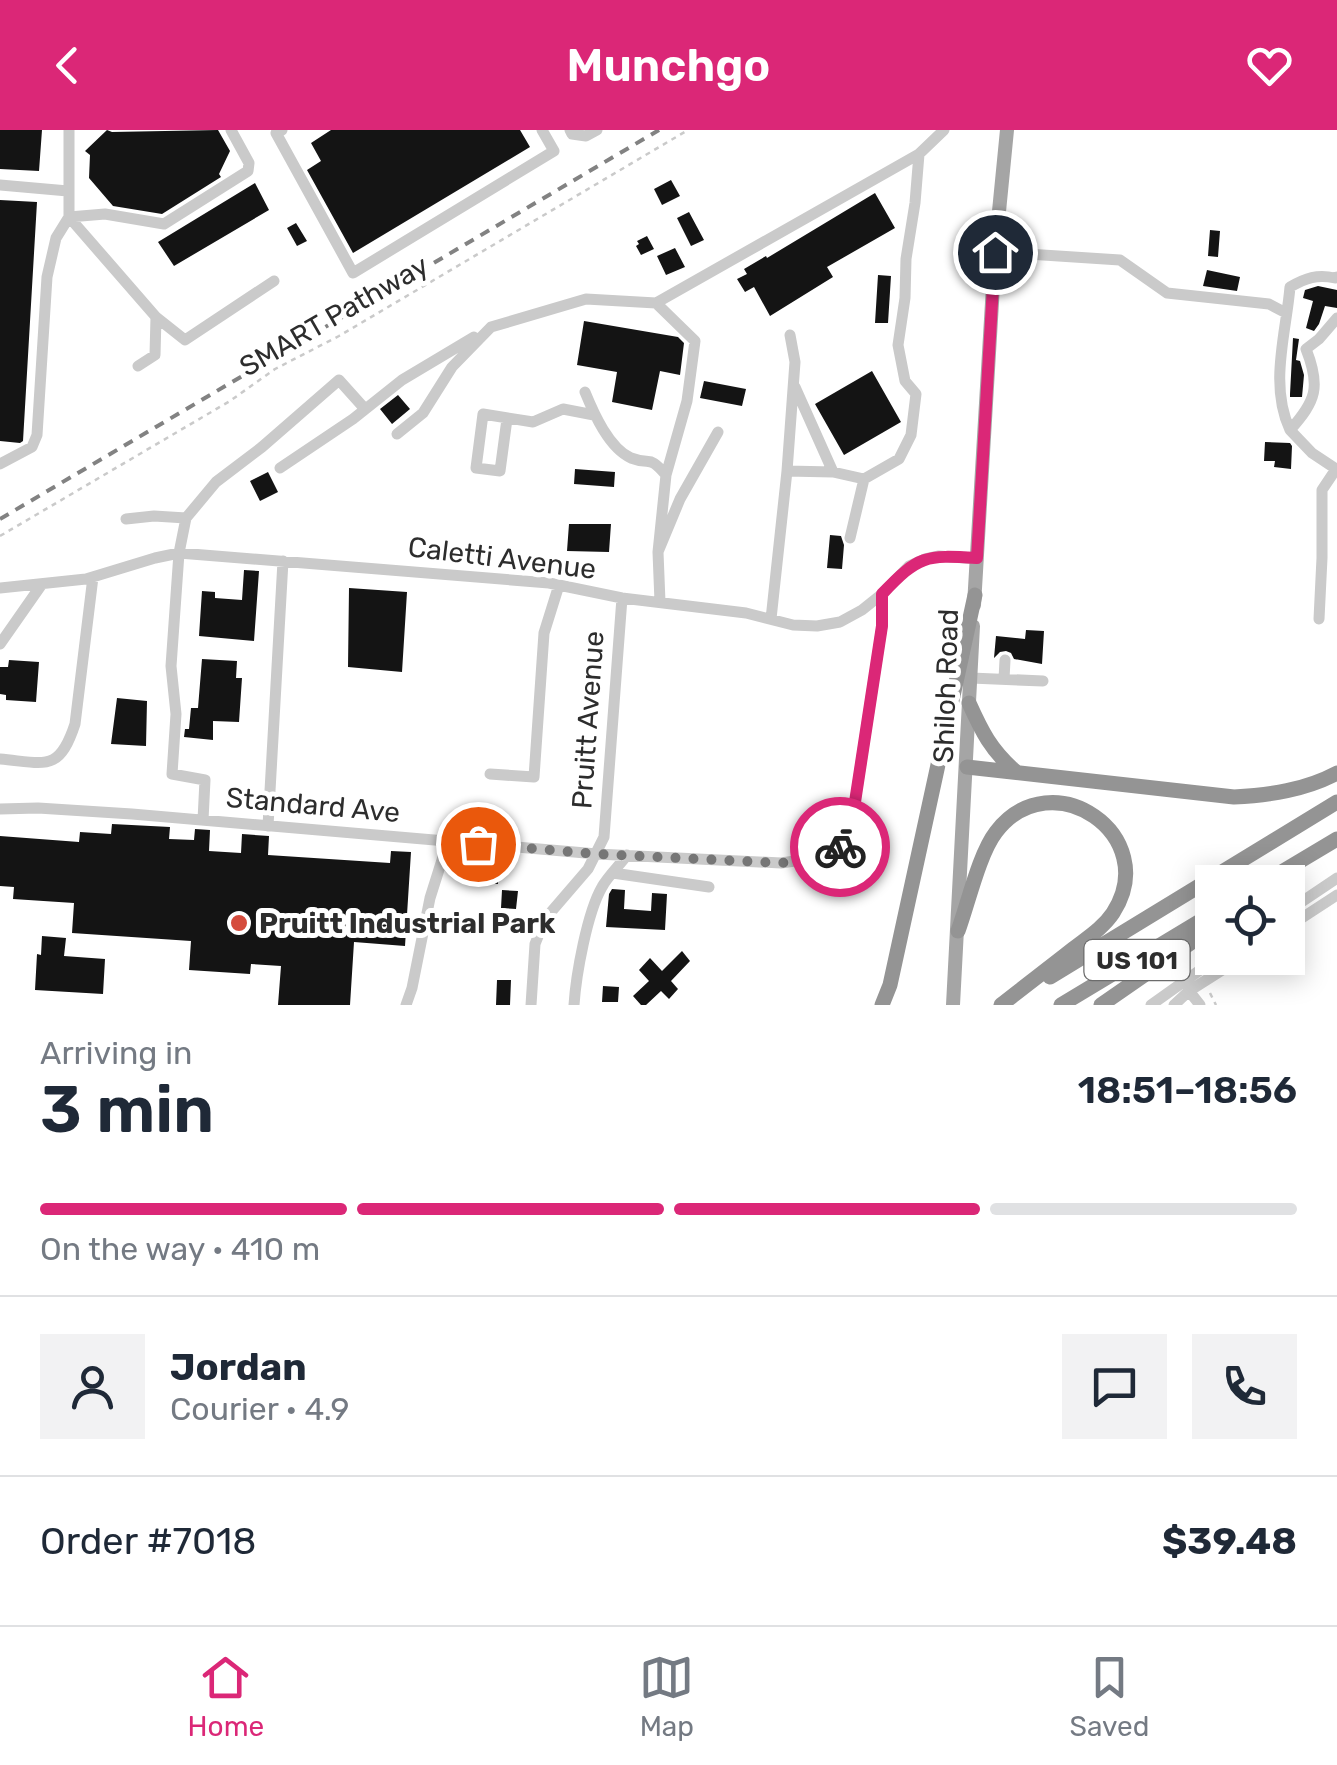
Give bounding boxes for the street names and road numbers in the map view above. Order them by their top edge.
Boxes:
street label: SMART Pathway [234,249,434,383]
street label: Caletti Avenue [406,530,598,586]
street label: Shiloh Road [927,608,965,764]
street label: Pruitt Avenue [565,630,611,810]
street label: Standard Ave [225,781,401,829]
road number: US 101 [1084,940,1190,980]

